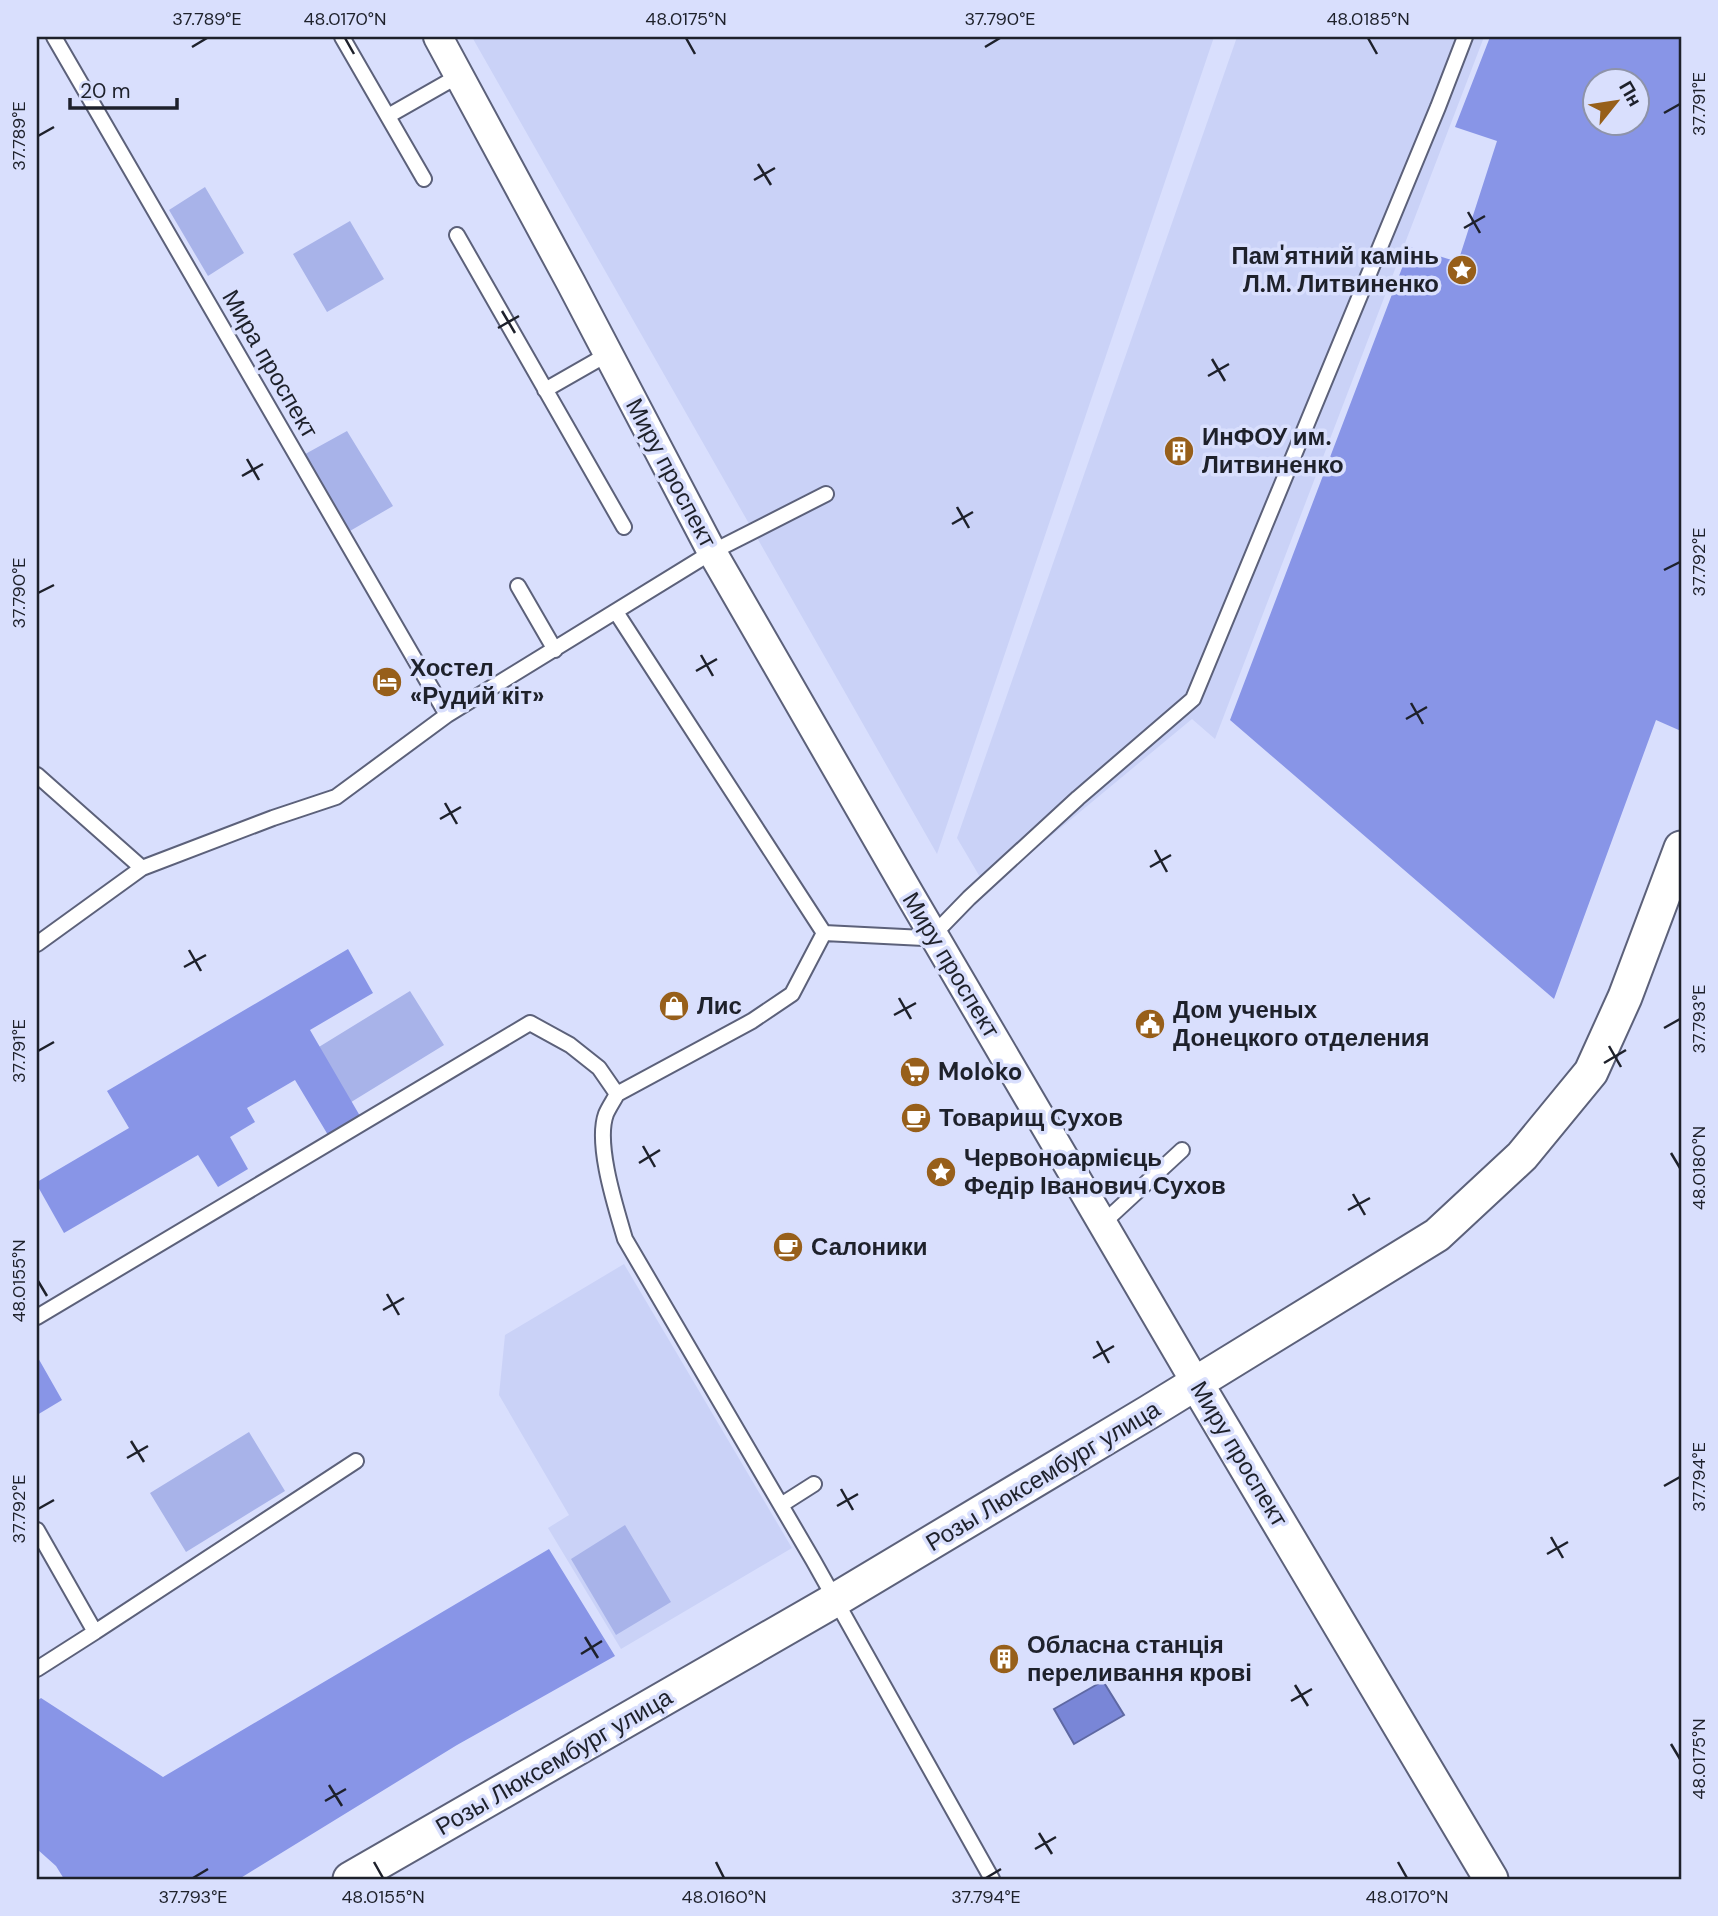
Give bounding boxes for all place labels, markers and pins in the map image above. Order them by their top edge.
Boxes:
place label: Пам'ятний камінь Л.М. Литвиненко [1231,240,1439,299]
place icon: Пам'ятний камінь Л.М. Литвиненко [1445,253,1479,287]
place label: ИнФОУ им. Литвиненко [1202,421,1344,480]
building icon: ИнФОУ им. Литвиненко [1162,434,1196,468]
place label: Хостел «Рудий кіт» [410,652,544,711]
hotel icon: Хостел «Рудий кіт» [370,665,404,699]
shop icon: Лис [657,989,691,1023]
place label: Лис [697,990,742,1021]
place label: Дом ученых Донецкого отделения [1173,994,1430,1053]
public building icon: Дом ученых Донецкого отделения [1133,1007,1167,1041]
supermarket icon: Moloko [898,1055,932,1089]
place label: Moloko [938,1056,1022,1087]
cafe icon: Товарищ Сухов [899,1101,933,1135]
place label: Товарищ Сухов [939,1102,1123,1133]
place label: Червоноармієць Федір Іванович Сухов [964,1142,1226,1201]
place icon: Червоноармієць Федір Іванович Сухов [924,1155,958,1189]
cafe icon: Салоники [771,1230,805,1264]
place label: Салоники [811,1231,928,1262]
place label: Обласна станція переливання крові [1027,1629,1252,1688]
building icon: Обласна станція переливання крові [987,1642,1021,1676]

